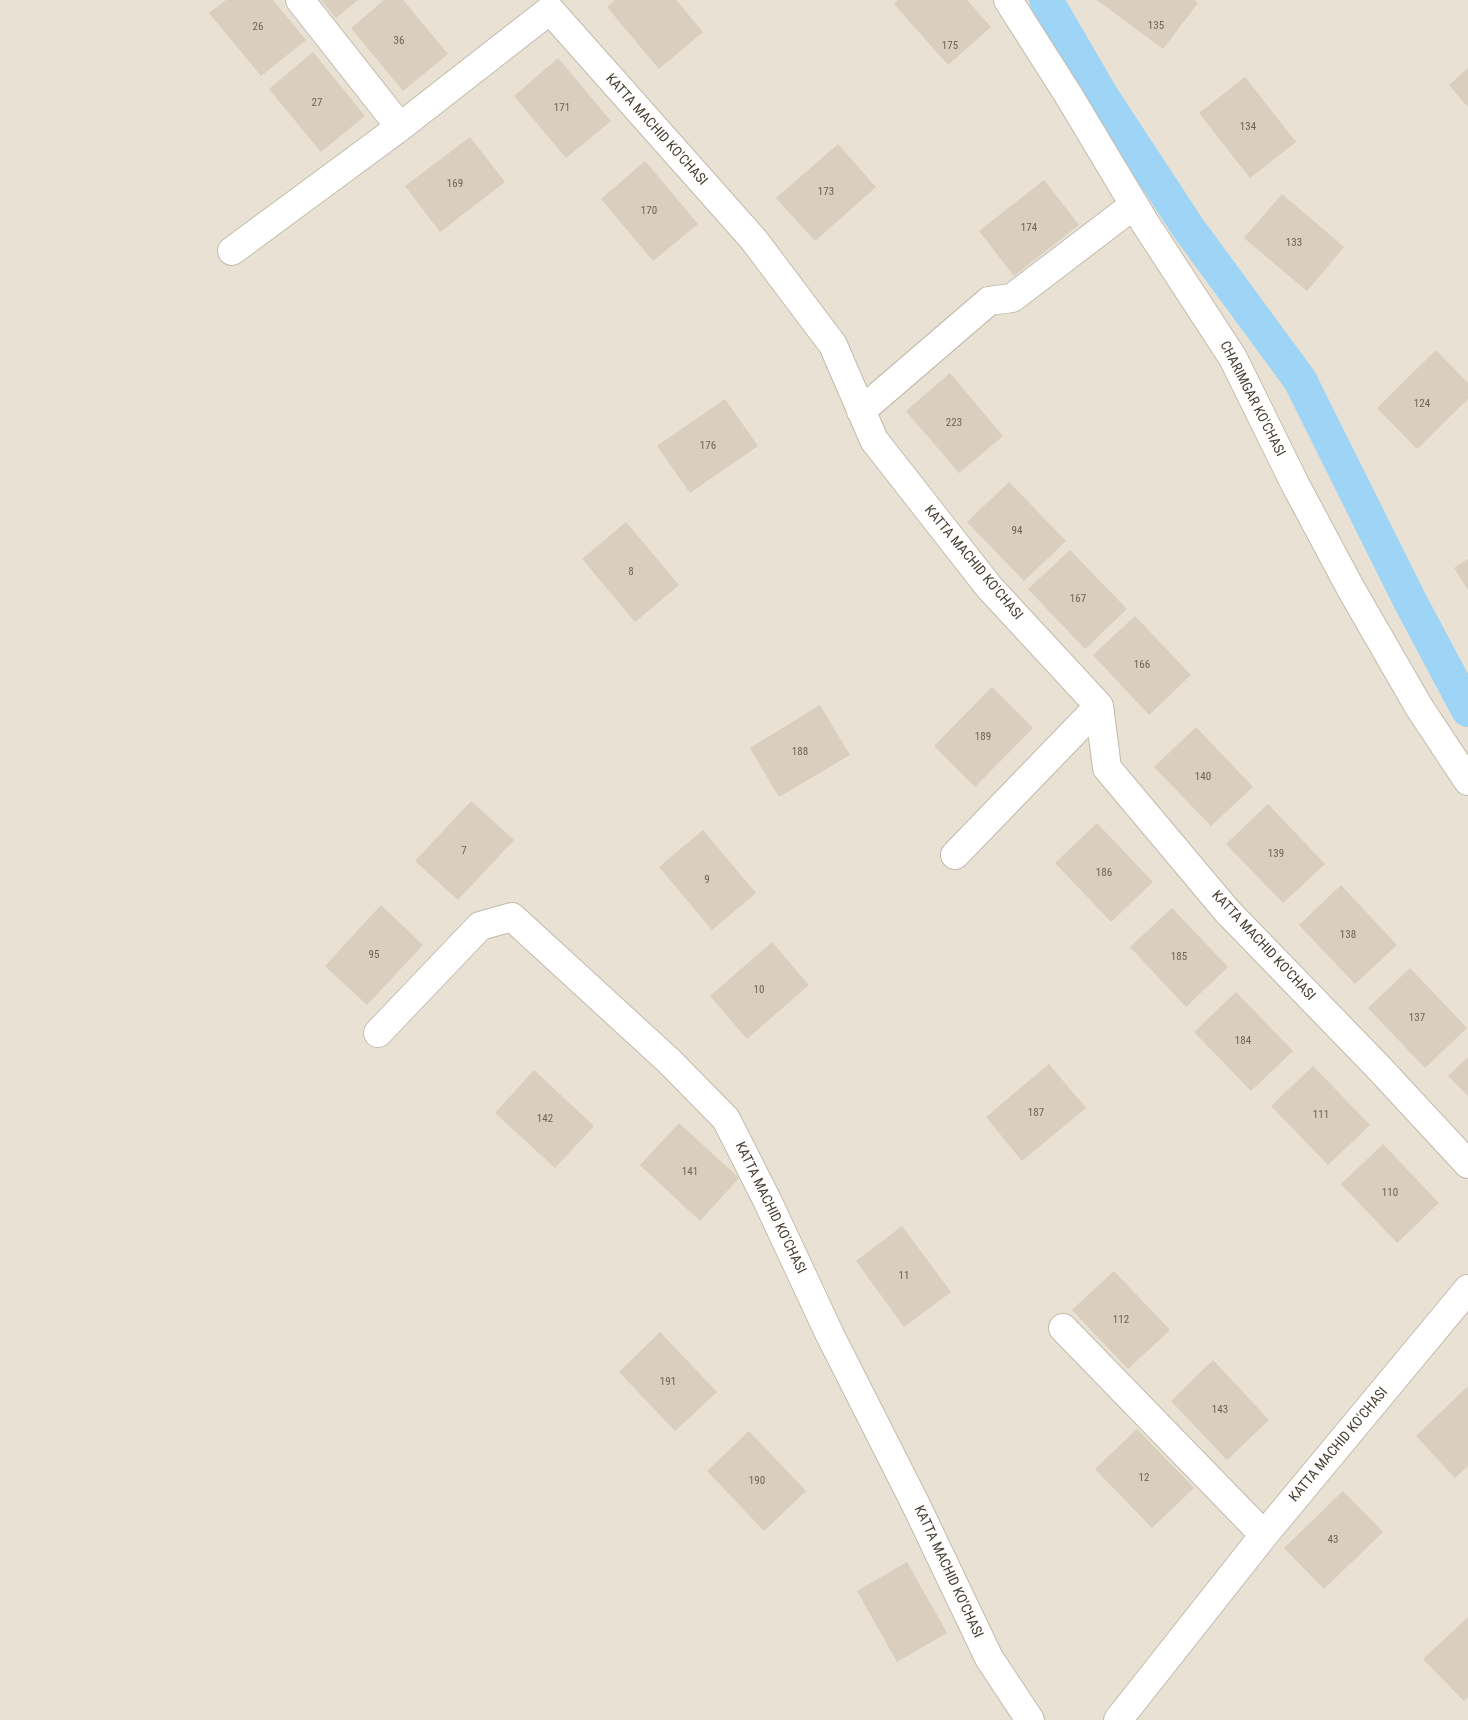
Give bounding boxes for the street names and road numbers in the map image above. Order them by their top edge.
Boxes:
street label: KATTA MACHID KO'CHASI [602,71,710,189]
street label: CHARIMGAR KO'CHASI [1216,339,1288,459]
street label: KATTA MACHID KO'CHASI [920,502,1026,624]
street label: KATTA MACHID KO'CHASI [1208,888,1318,1004]
street label: KATTA MACHID KO'CHASI [731,1140,809,1276]
street label: KATTA MACHID KO'CHASI [1286,1384,1392,1506]
street label: KATTA MACHID KO'CHASI [910,1503,986,1641]

